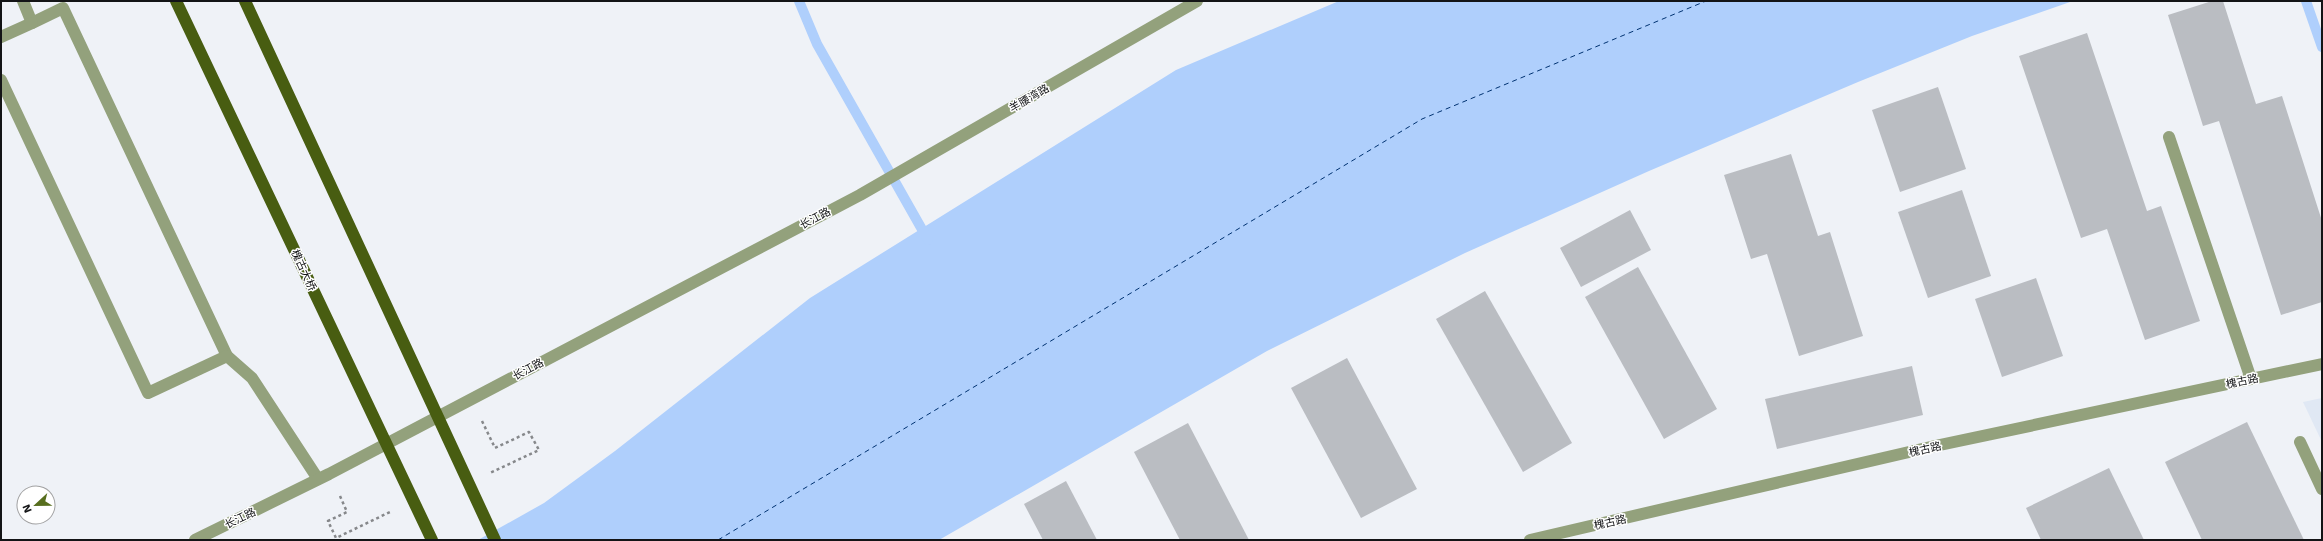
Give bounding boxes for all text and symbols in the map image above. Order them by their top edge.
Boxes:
street label: 羊腰湾路 [1007,82,1052,115]
street label: 长江路 [798,205,833,232]
street label: 槐古大桥 [288,248,319,293]
street label: 长江路 [511,356,546,383]
street label: 槐古路 [2225,372,2260,391]
street label: 槐古路 [1908,439,1943,460]
north arrow [16,485,56,525]
text: N [20,502,35,515]
street label: 长江路 [223,505,258,532]
street label: 槐古路 [1593,512,1628,533]

